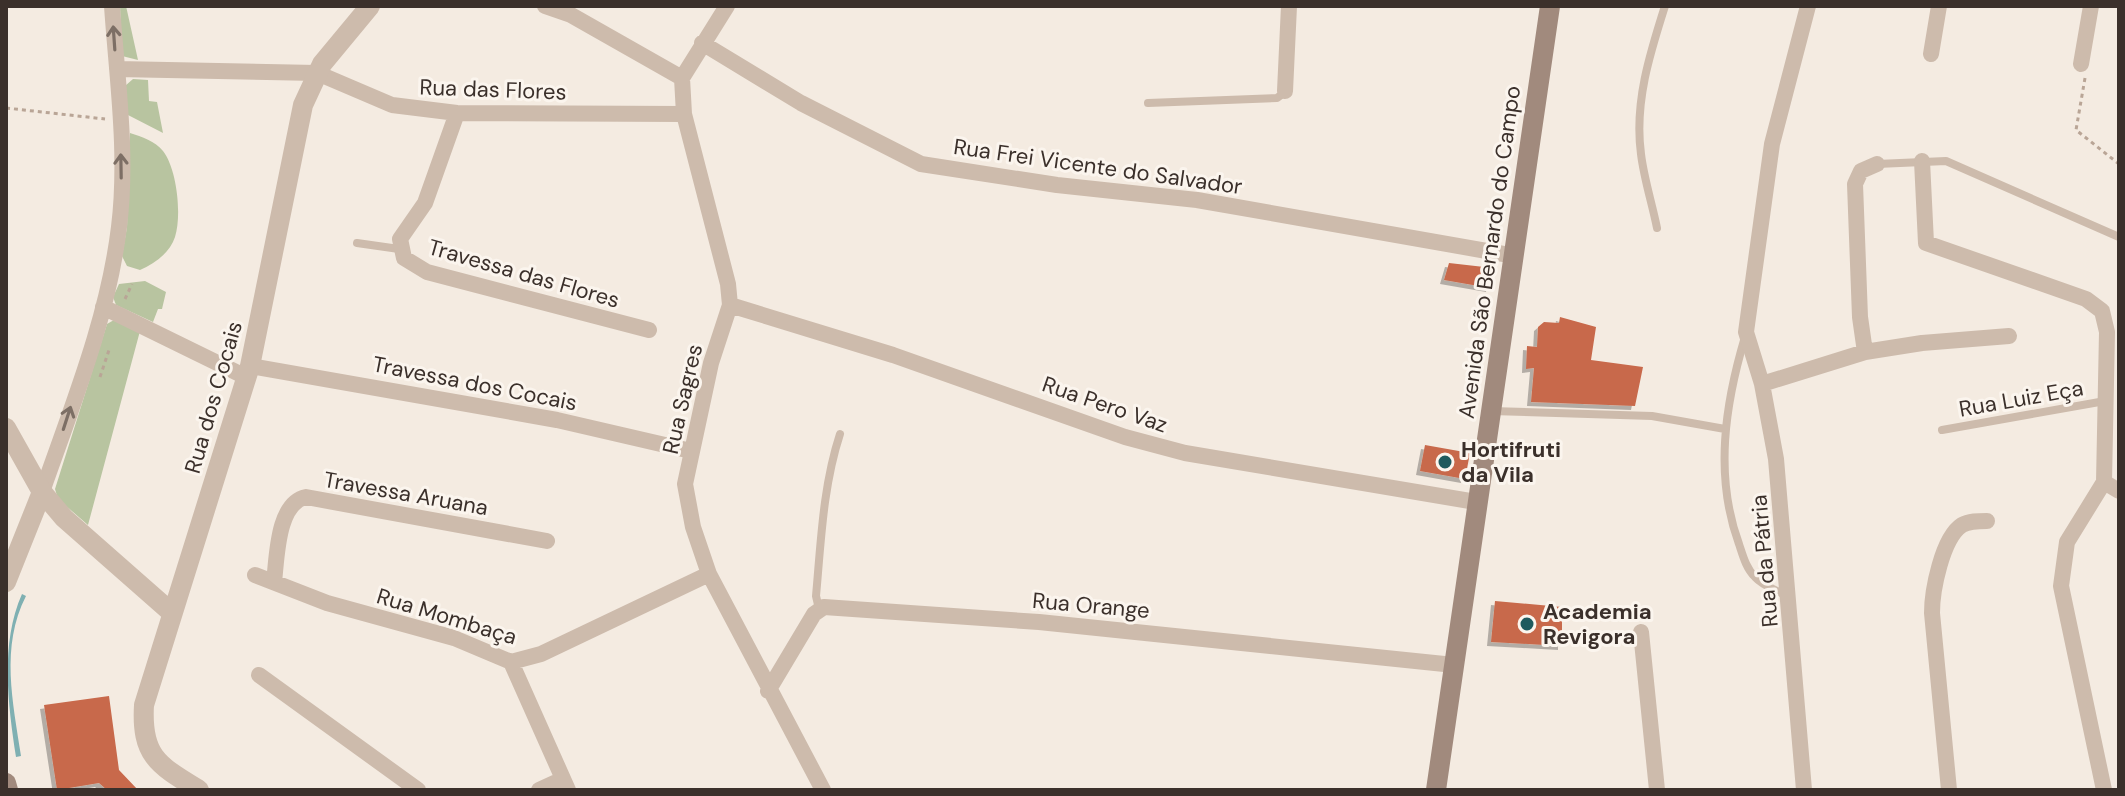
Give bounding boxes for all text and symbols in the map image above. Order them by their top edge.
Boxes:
one-way arrow [106,25,121,51]
street label: Rua das Flores [419,72,567,107]
street label: Avenida São Bernardo do Campo [1452,84,1527,420]
street label: Rua Frei Vicente do Salvador [952,132,1244,201]
one-way arrow [113,153,129,180]
street label: Travessa das Flores [425,232,623,315]
street label: Rua dos Cocais [178,318,249,477]
street label: Rua Sagres [656,341,709,457]
street label: Travessa dos Cocais [370,349,580,418]
street label: Rua Pero Vaz [1039,370,1171,439]
street label: Rua Luiz Eça [1957,373,2086,424]
one-way arrow [61,406,76,431]
place label: Hortifruti da Vila [1461,435,1561,489]
marker: Hortifruti da Vila [1436,453,1454,471]
street label: Travessa Aruana [322,465,490,522]
street label: Rua da Pátria [1744,493,1785,628]
street label: Rua Mombaça [373,581,520,652]
street label: Rua Orange [1031,586,1151,625]
place label: Academia Revigora [1543,597,1652,651]
marker: Academia Revigora [1518,615,1536,633]

